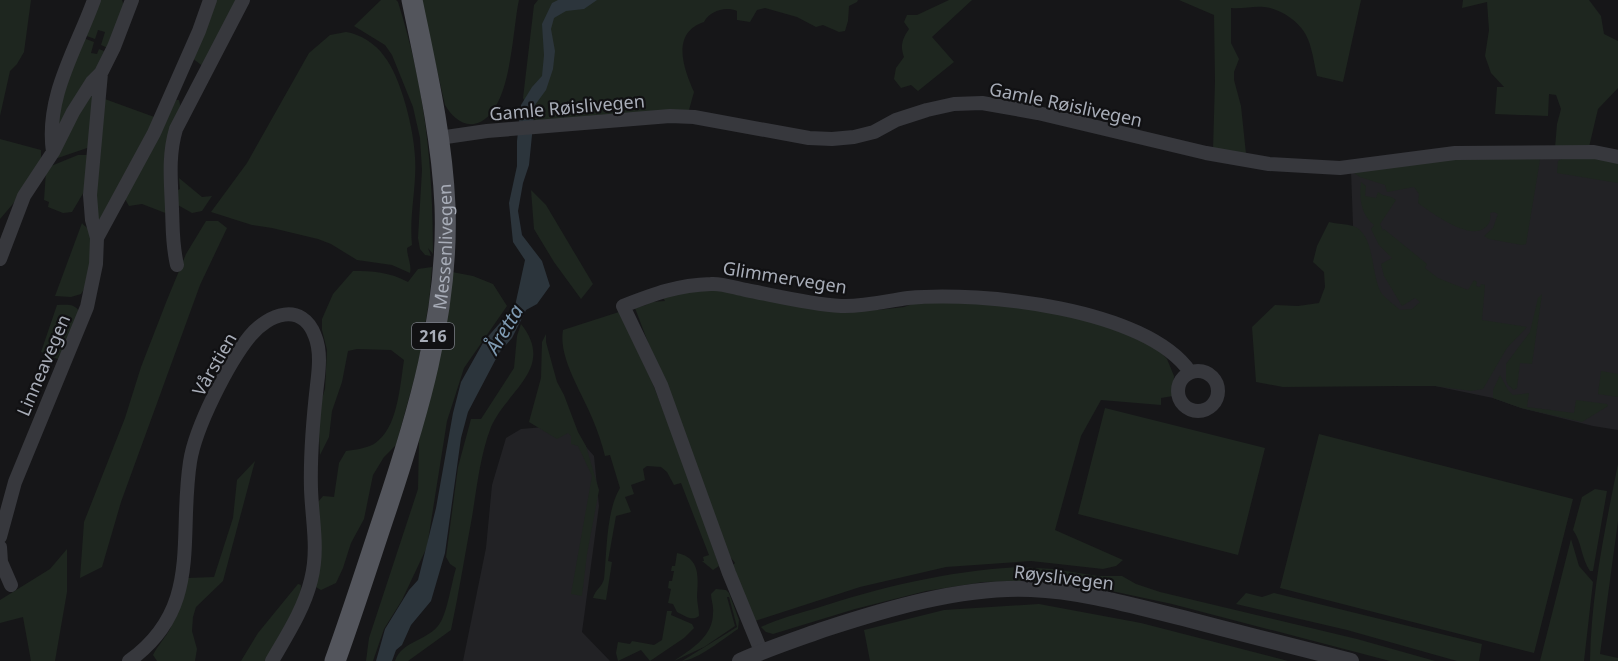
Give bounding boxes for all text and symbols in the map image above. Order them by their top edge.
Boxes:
street label: Gamle Røislivegen [987,76,1145,132]
street label: Gamle Røislivegen [488,88,646,126]
street label: Messenlivegen [427,183,457,311]
street label: Glimmervegen [721,255,849,299]
water label: Åretta [478,299,529,361]
street label: Linneavegen [11,311,75,419]
road number: 216 [412,323,454,349]
street label: Vårstien [186,328,242,400]
street label: Røyslivegen [1013,559,1115,595]

